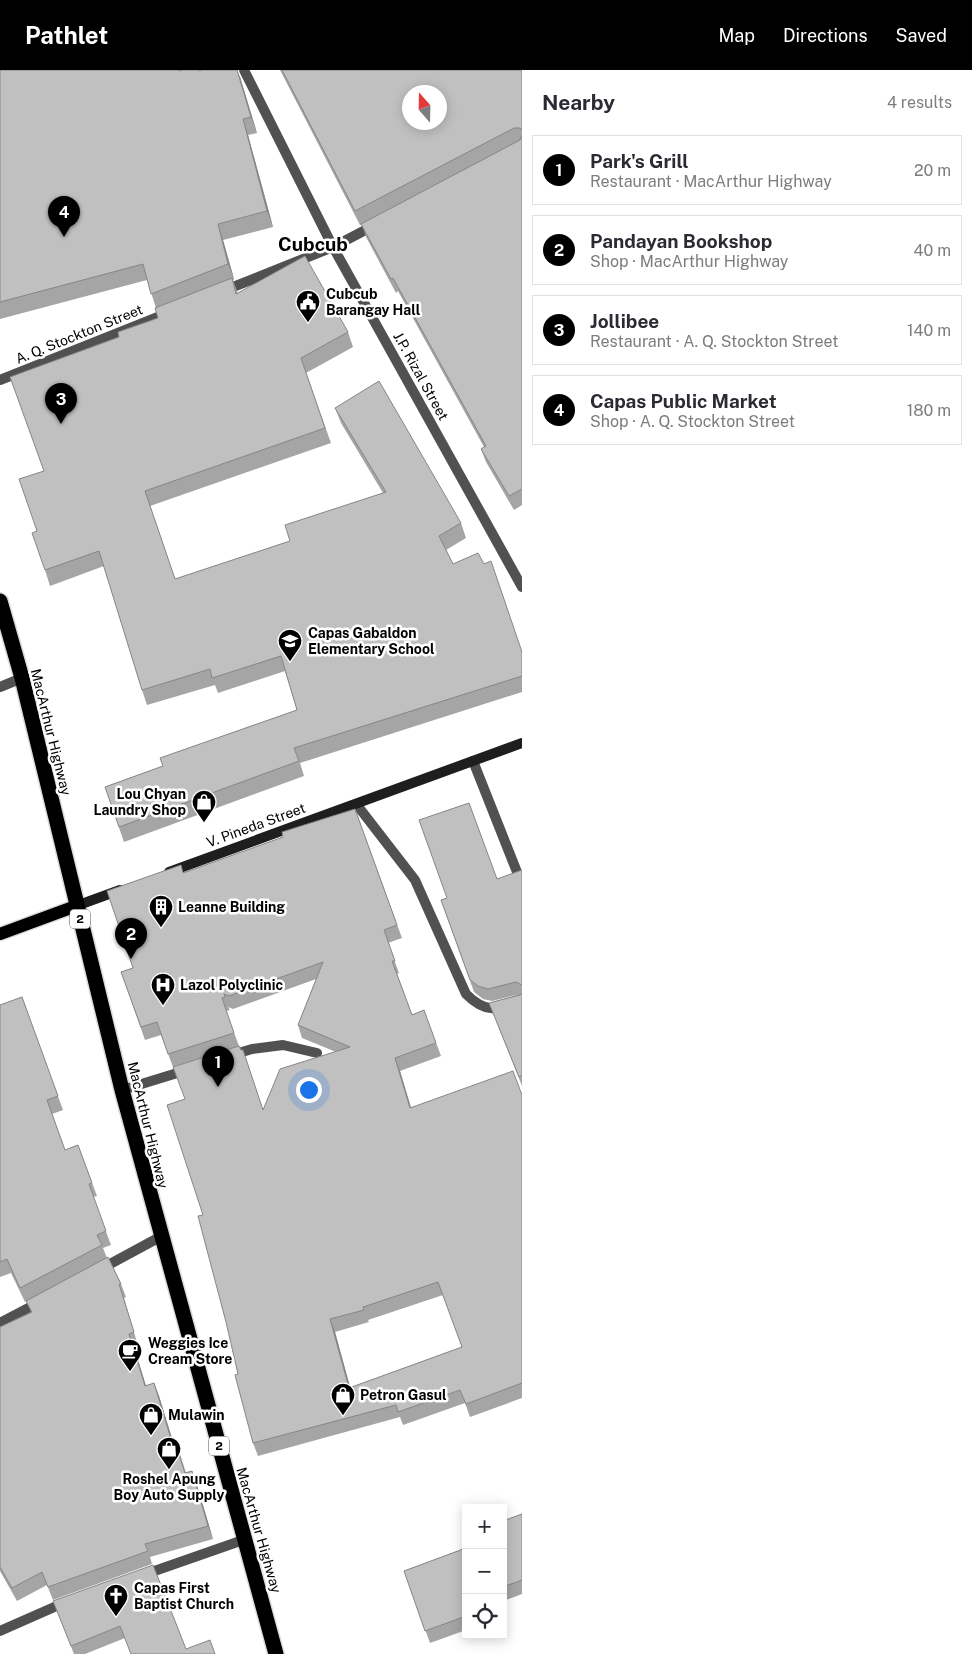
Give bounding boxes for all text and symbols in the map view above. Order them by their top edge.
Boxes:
text: Pathlet [25,21,108,49]
text: Map [718,25,755,46]
text: Directions [783,25,868,46]
text: Saved [896,25,947,46]
north arrow [402,85,447,130]
text: Nearby [542,90,615,115]
text: 4 results [887,93,952,112]
text: Park's Grill [590,150,689,172]
text: 1 [556,161,562,180]
text: 20 m [914,161,951,180]
text: Restaurant · MacArthur Highway [590,172,832,191]
pin: 4 [48,196,80,237]
text: Pandayan Bookshop [590,230,772,252]
district label: Cubcub [278,233,348,255]
text: 2 [554,241,564,260]
text: 40 m [913,241,951,260]
text: Shop · MacArthur Highway [590,252,788,271]
place label: Cubcub Barangay Hall [326,286,421,318]
public building icon: Cubcub Barangay Hall [295,289,321,323]
street label: A. Q. Stockton Street [13,301,145,367]
text: Jollibee [590,310,659,332]
text: 3 [554,321,564,340]
text: 140 m [907,321,951,340]
street label: J.P. Rizal Street [390,329,452,423]
text: Restaurant · A. Q. Stockton Street [590,332,838,351]
pin: 3 [45,383,77,424]
text: Capas Public Market [590,390,777,412]
text: 4 [554,401,564,420]
text: 180 m [907,401,951,420]
text: Shop · A. Q. Stockton Street [590,412,795,431]
place label: Capas Gabaldon Elementary School [308,625,435,657]
school or university icon: Capas Gabaldon Elementary School [277,628,303,662]
street label: MacArthur Highway [28,667,75,797]
place label: Lou Chyan Laundry Shop [93,786,186,818]
shop icon: Lou Chyan Laundry Shop [191,789,217,823]
street label: V. Pineda Street [204,800,308,850]
building icon: Leanne Building [148,894,174,928]
place label: Leanne Building [178,899,285,915]
road number: 2 [70,910,90,929]
pin: 2 [115,918,147,959]
hospital icon: Lazol Polyclinic [150,972,176,1006]
place label: Lazol Polyclinic [180,977,283,993]
pin: 1 [202,1046,234,1087]
street label: MacArthur Highway [125,1060,172,1190]
your location [296,1077,322,1103]
place label: Weggies Ice Cream Store [148,1335,232,1367]
cafe icon: Weggies Ice Cream Store [117,1338,143,1372]
shop icon: Petron Gasul [330,1382,356,1416]
place label: Petron Gasul [360,1387,447,1403]
shop icon: Mulawin [138,1402,164,1436]
place label: Mulawin [168,1407,225,1423]
shop icon: Roshel Apung Boy Auto Supply [156,1436,182,1470]
road number: 2 [209,1436,229,1455]
street label: MacArthur Highway [233,1465,285,1595]
place label: Roshel Apung Boy Auto Supply [114,1471,225,1503]
map controls [462,1504,507,1639]
button: + [462,1504,507,1549]
button: − [462,1549,507,1594]
place label: Capas First Baptist Church [134,1580,234,1612]
church icon: Capas First Baptist Church [103,1583,129,1617]
button: locate [462,1594,507,1639]

